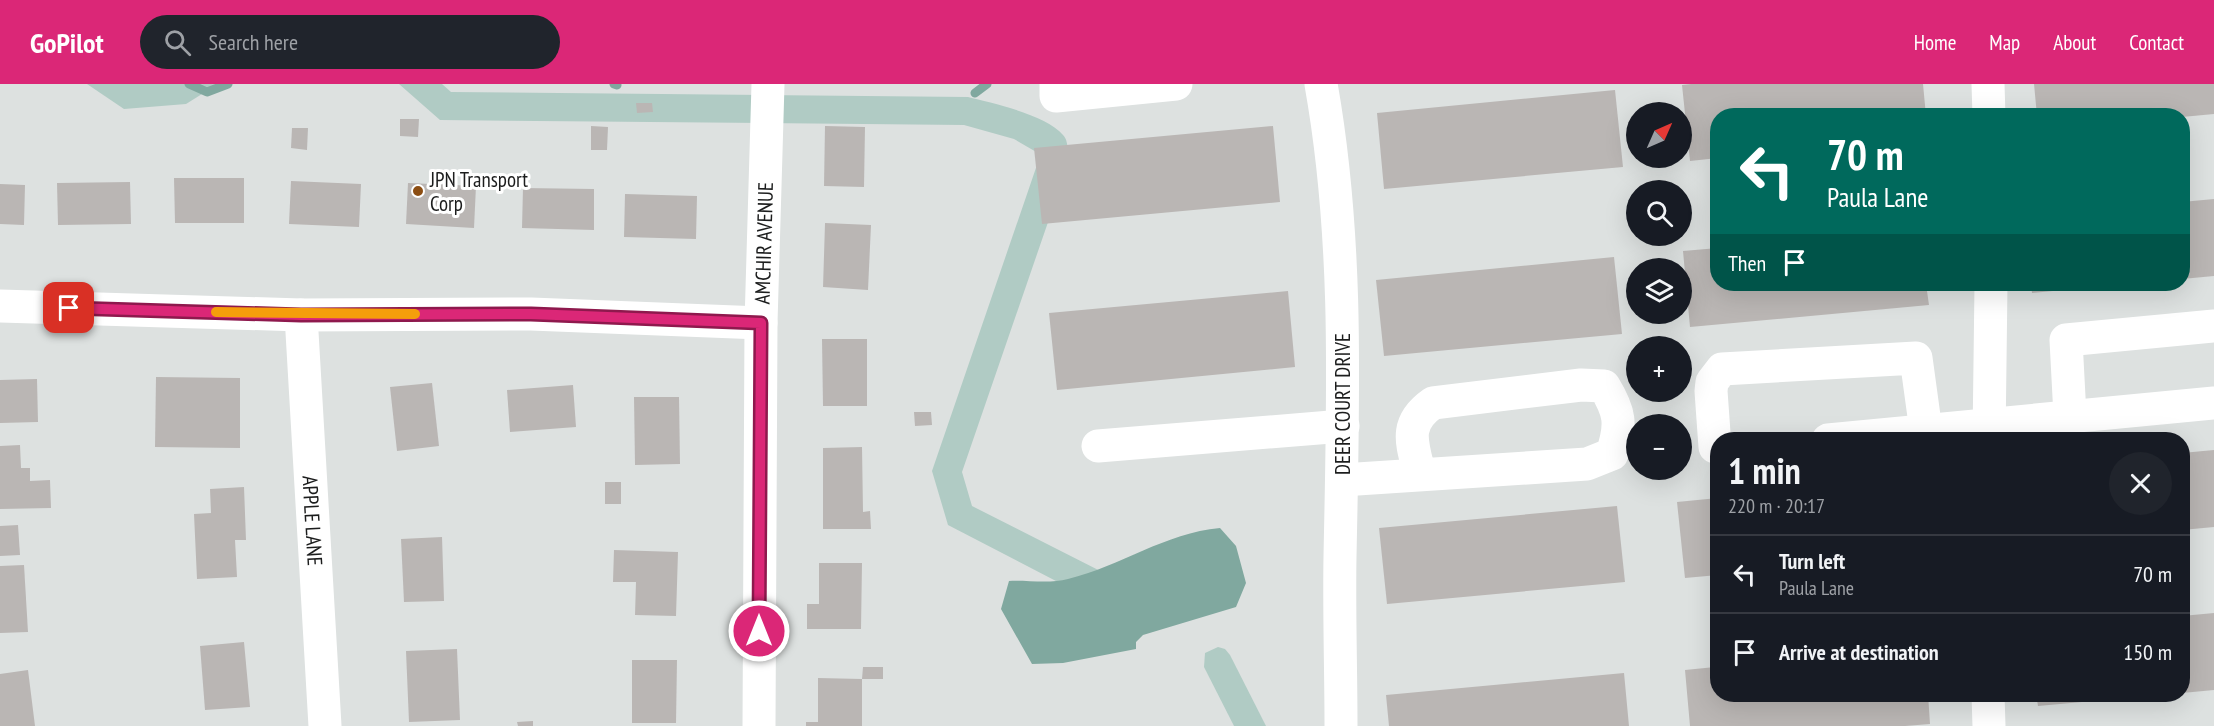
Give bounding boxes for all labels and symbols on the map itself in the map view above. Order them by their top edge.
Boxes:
north arrow [1626,102,1692,168]
place label: JPN Transport Corp [429,166,528,217]
street label: AMCHIR AVENUE [748,182,779,305]
marker: JPN Transport Corp [411,184,425,198]
pin [43,282,94,333]
street label: DEER COURT DRIVE [1329,333,1356,475]
street label: APPLE LANE [297,475,329,566]
position arrow [727,599,791,663]

